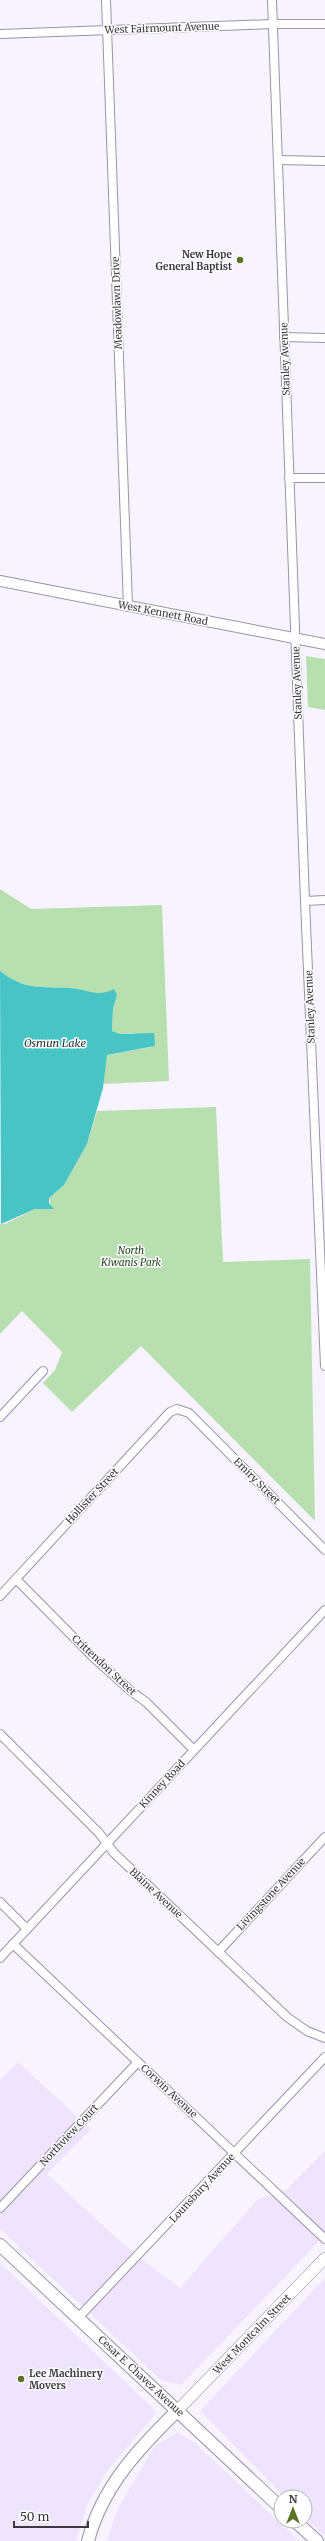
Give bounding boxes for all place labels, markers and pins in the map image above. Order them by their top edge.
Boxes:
place label: New Hope General Baptist [156,248,233,273]
marker: New Hope General Baptist [235,255,245,265]
place label: Lee Machinery Movers [29,2367,103,2392]
marker: Lee Machinery Movers [16,2374,26,2384]

